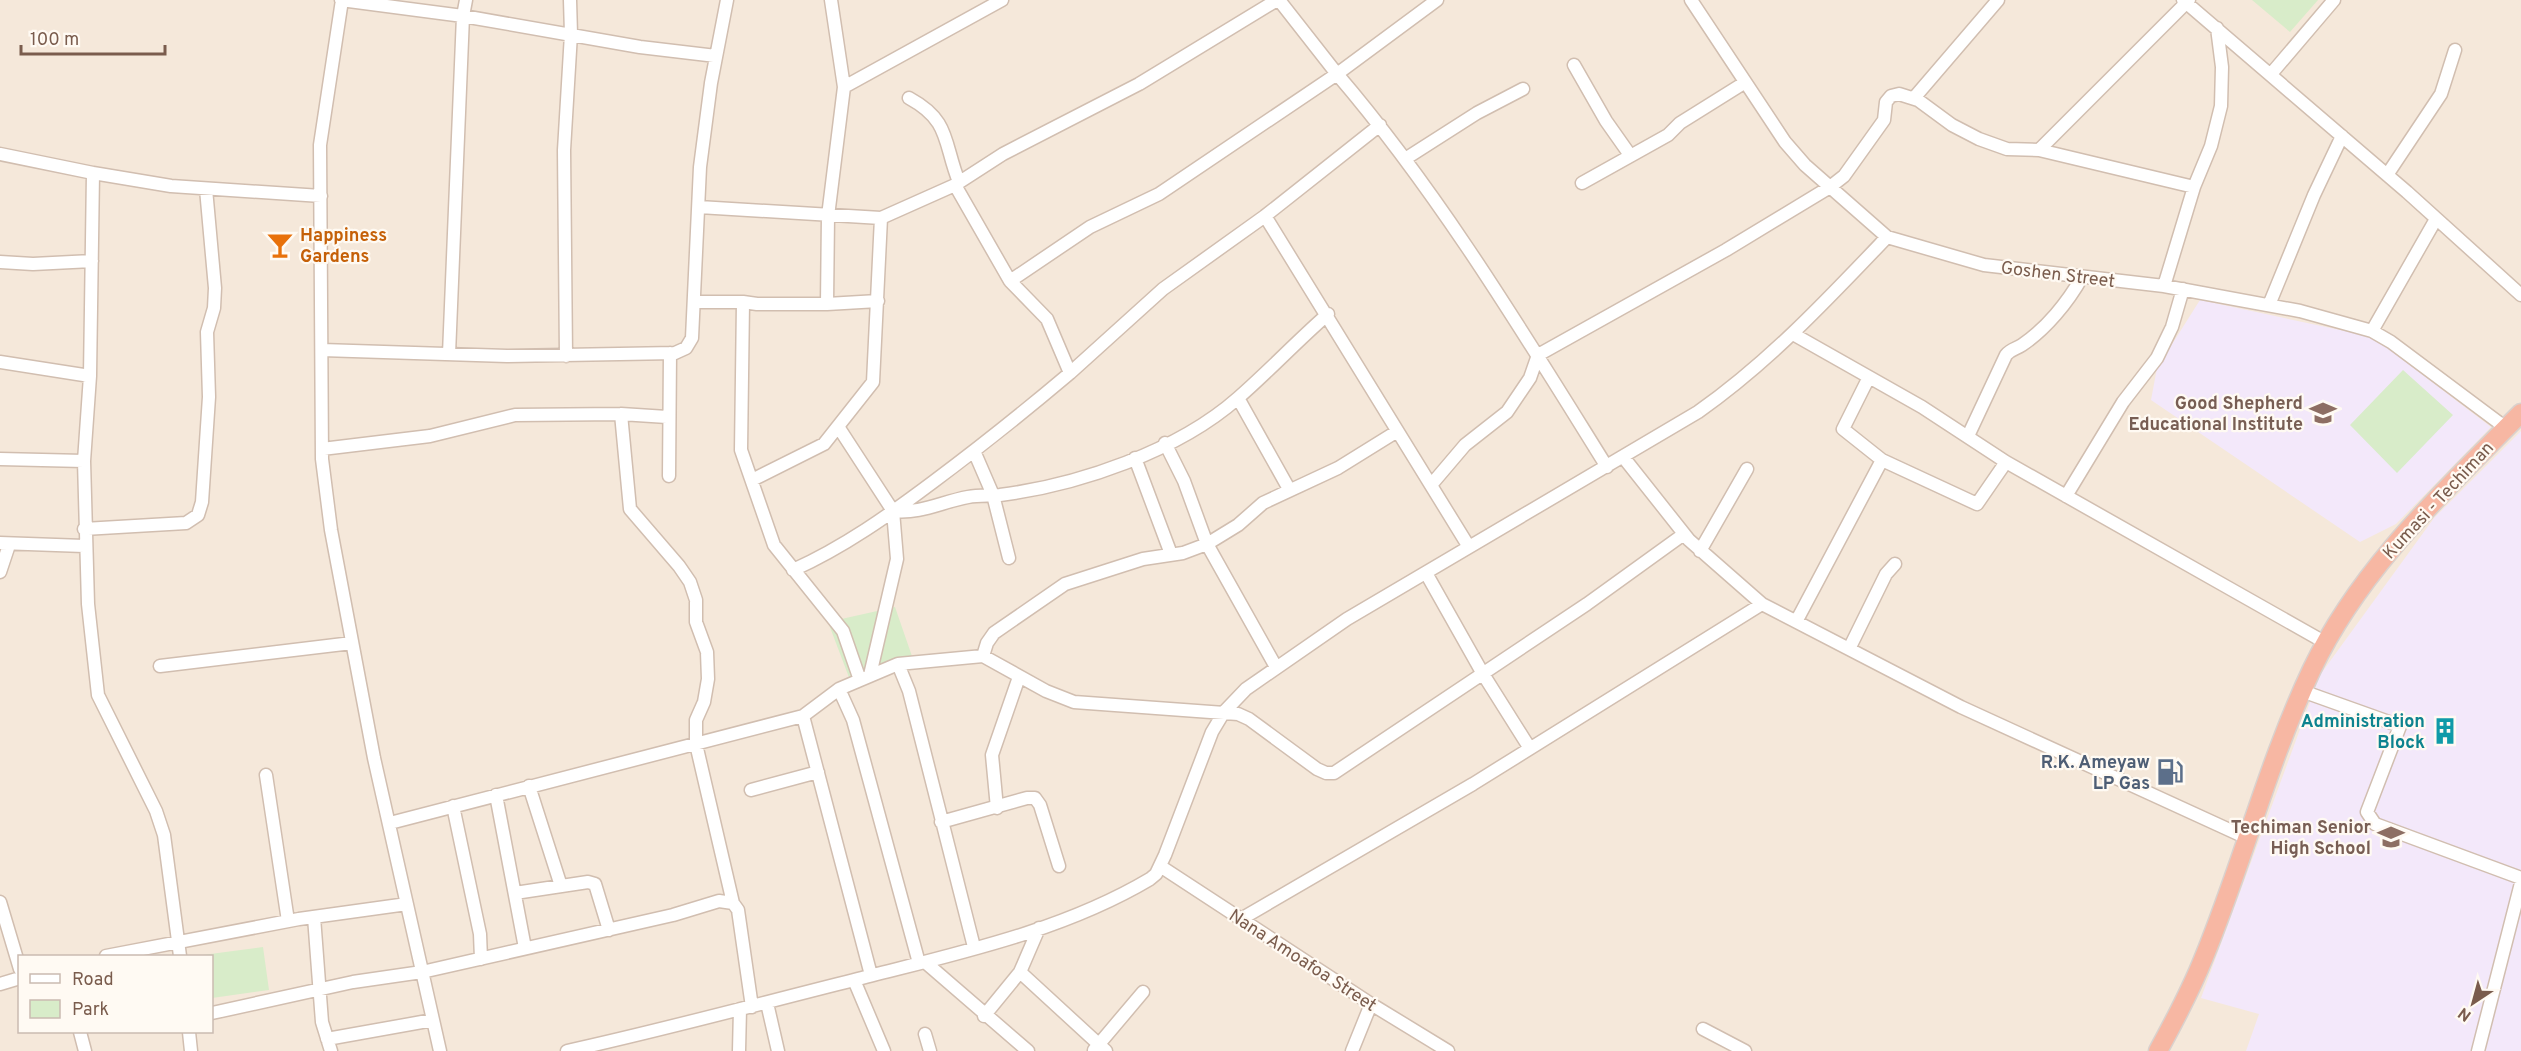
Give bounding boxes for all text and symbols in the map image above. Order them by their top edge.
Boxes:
scale bar [21,18,165,56]
text: 100 m [30,29,79,52]
place label: Happiness Gardens [300,225,387,269]
bar icon: Happiness Gardens [265,230,295,260]
street label: Goshen Street [1999,257,2116,294]
place label: Good Shepherd Educational Institute [2129,393,2303,437]
school or university icon: Good Shepherd Educational Institute [2308,398,2338,428]
street label: Kumasi - Techiman [2379,437,2500,565]
place label: Administration Block [2301,711,2425,755]
building icon: Administration Block [2430,716,2460,746]
place label: R.K. Ameyaw LP Gas [2041,752,2150,796]
fuel station icon: R.K. Ameyaw LP Gas [2155,757,2185,787]
place label: Techiman Senior High School [2231,817,2371,861]
school or university icon: Techiman Senior High School [2376,822,2406,852]
street label: Nana Amoafoa Street [1224,905,1380,1018]
legend [18,955,213,1033]
text: Road [72,969,114,992]
north arrow [2443,973,2503,1033]
text: Park [72,999,109,1022]
text: N [2455,1002,2476,1025]

